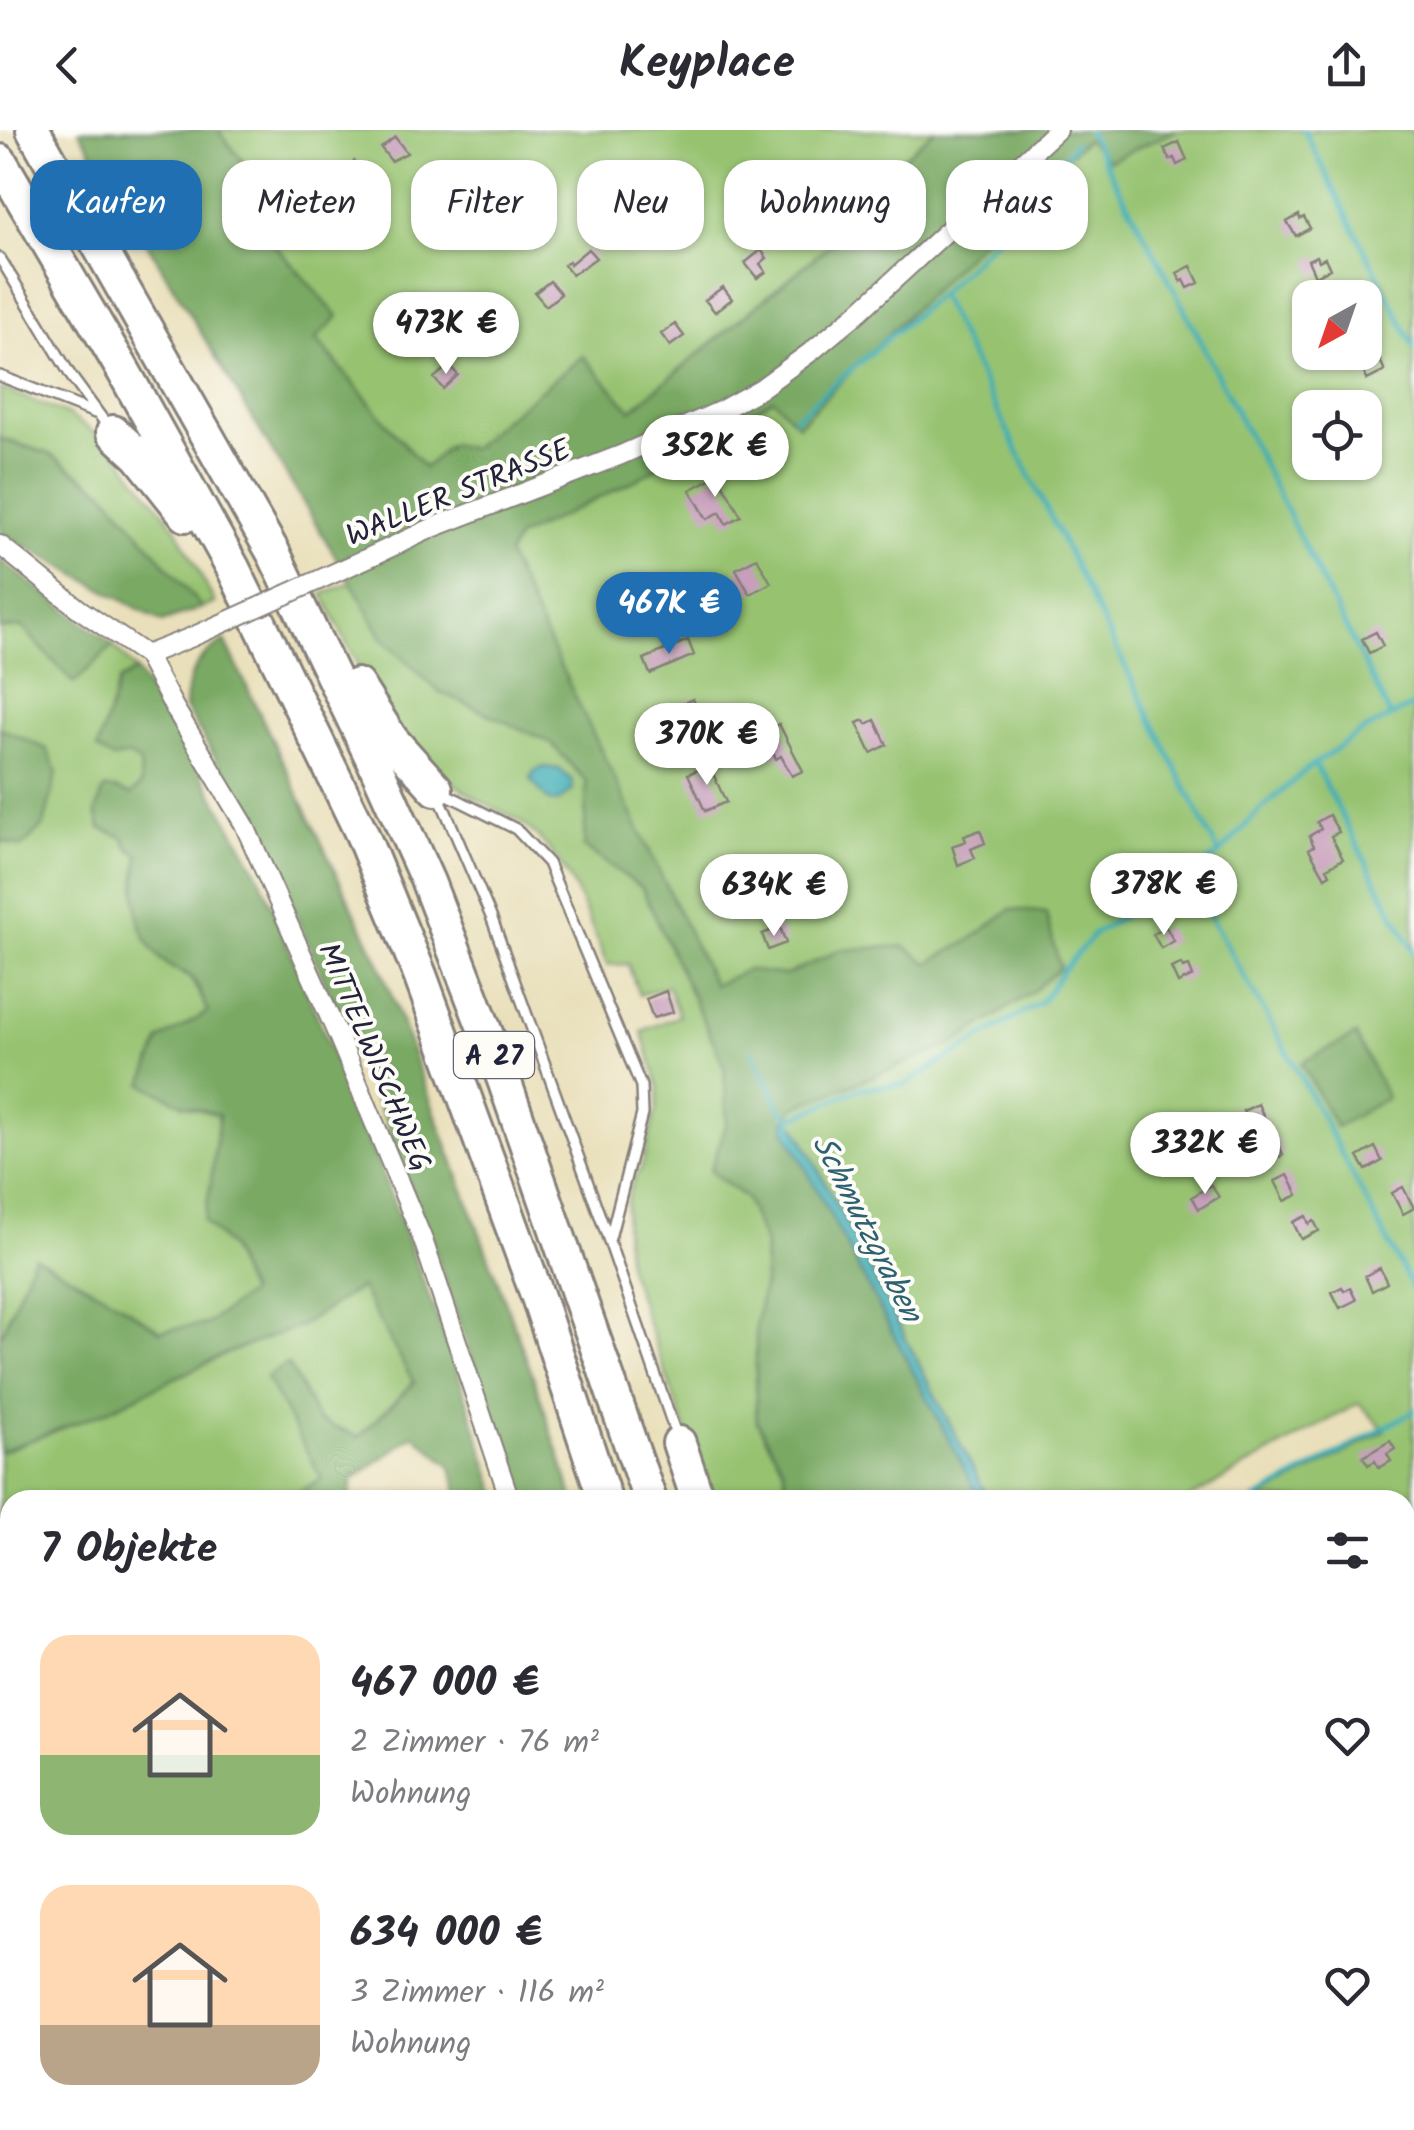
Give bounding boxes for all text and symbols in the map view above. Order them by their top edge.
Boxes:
text: Keyplace [619,29,795,101]
icon: back [40,38,95,93]
icon: share [1319,38,1374,93]
chip: Kaufen [30,160,202,250]
chip: Mieten [222,160,391,250]
chip: Filter [411,160,557,250]
chip: Neu [577,160,704,250]
chip: Wohnung [724,160,926,250]
chip: Haus [946,160,1088,250]
north arrow [1292,280,1382,370]
map controls [1292,280,1382,480]
pin: 473K € [365,292,527,377]
text: 473K € [395,299,497,350]
button: locate [1292,390,1382,480]
pin: 352K € [634,415,796,500]
text: 352K € [663,422,767,473]
street label: WALLER STRASSE [339,426,580,561]
pin: 467K € [588,572,750,657]
text: 467K € [618,579,720,630]
pin: 370K € [626,703,788,788]
text: 370K € [657,710,757,761]
pin: 378K € [1083,853,1245,938]
pin: 634K € [693,854,855,939]
text: 378K € [1112,860,1216,911]
text: 634K € [722,861,826,912]
street label: MITTELWISCHWEG [303,936,443,1180]
road number: A 27 [454,1032,534,1078]
pin: 332K € [1124,1112,1286,1197]
text: 332K € [1152,1119,1258,1170]
water label: Schmutzgraben [797,1126,936,1335]
text: 7 Objekte [40,1517,217,1584]
icon: filters [1320,1523,1375,1578]
text: 467 000 € [350,1651,539,1718]
icon: home [120,1675,240,1795]
icon: heart [1320,1708,1375,1763]
text: 2 Zimmer · 76 m² [350,1718,599,1769]
text: Wohnung [350,1769,471,1820]
text: 634 000 € [350,1901,542,1968]
icon: home [120,1925,240,2045]
icon: heart [1320,1958,1375,2013]
text: 3 Zimmer · 116 m² [350,1968,604,2019]
text: Wohnung [350,2019,471,2070]

